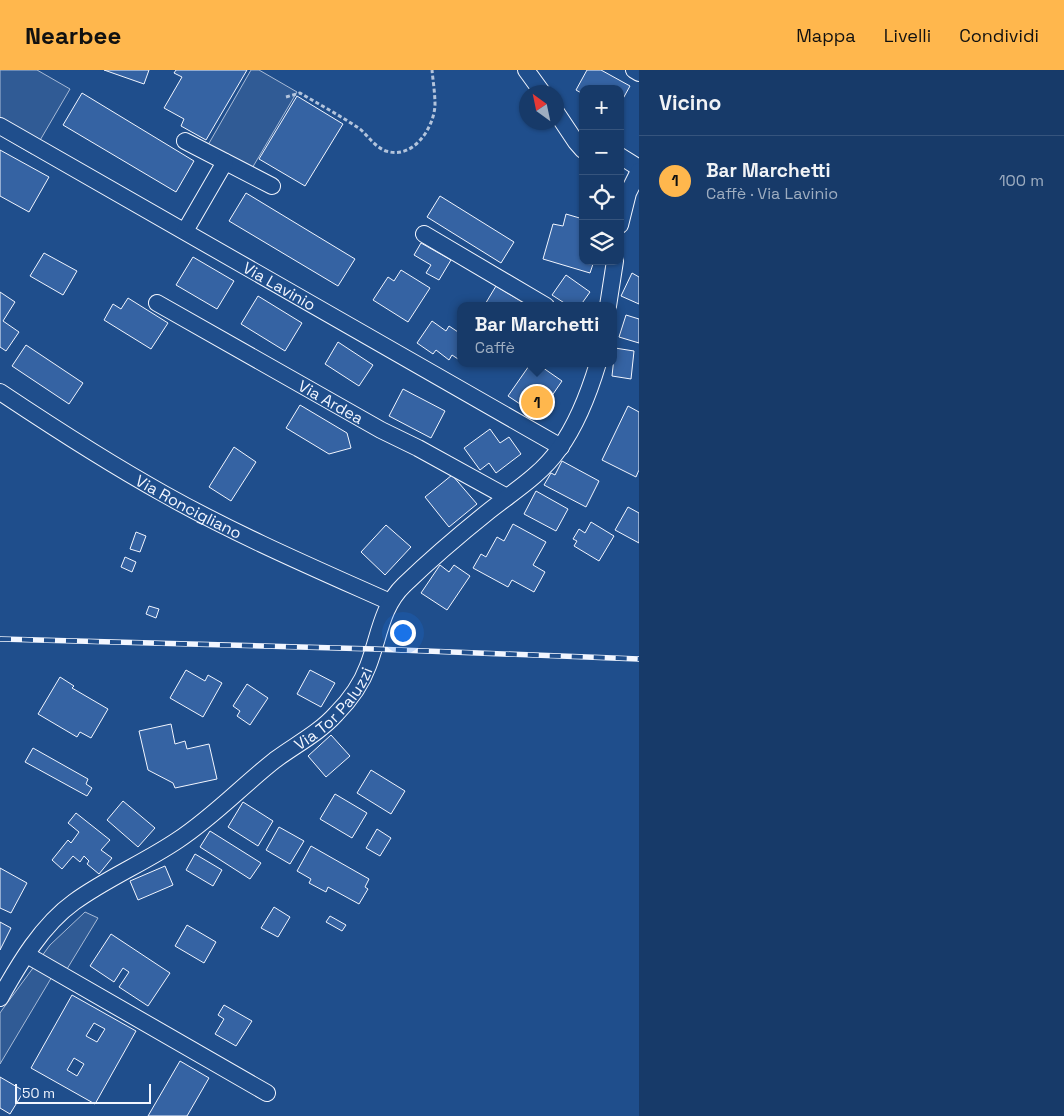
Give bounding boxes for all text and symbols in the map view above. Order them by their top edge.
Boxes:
text: Nearbee [25,20,121,51]
text: Mappa [796,24,856,47]
text: Livelli [884,24,931,47]
text: Condividi [959,24,1039,47]
north arrow [519,85,564,130]
map controls [579,85,624,265]
button: + [579,85,624,130]
text: Vicino [659,89,721,116]
button: − [579,130,624,175]
text: Bar Marchetti [706,158,831,183]
text: 1 [671,170,679,191]
text: 100 m [999,170,1044,191]
button: locate [579,175,624,220]
text: Caffè · Via Lavinio [706,183,838,204]
button: layers [579,220,624,265]
street label: Via Lavinio [239,257,320,315]
popup [457,302,617,367]
text: Bar Marchetti [475,312,599,337]
text: Caffè [475,337,515,358]
street label: Via Ardea [295,375,367,428]
pin: 1 [521,383,553,421]
street label: Via Roncigliano [132,470,245,543]
your location [390,620,416,646]
street label: Via Tor Paluzzi [290,664,377,755]
scale bar [15,1081,151,1104]
text: 50 m [22,1084,55,1102]

